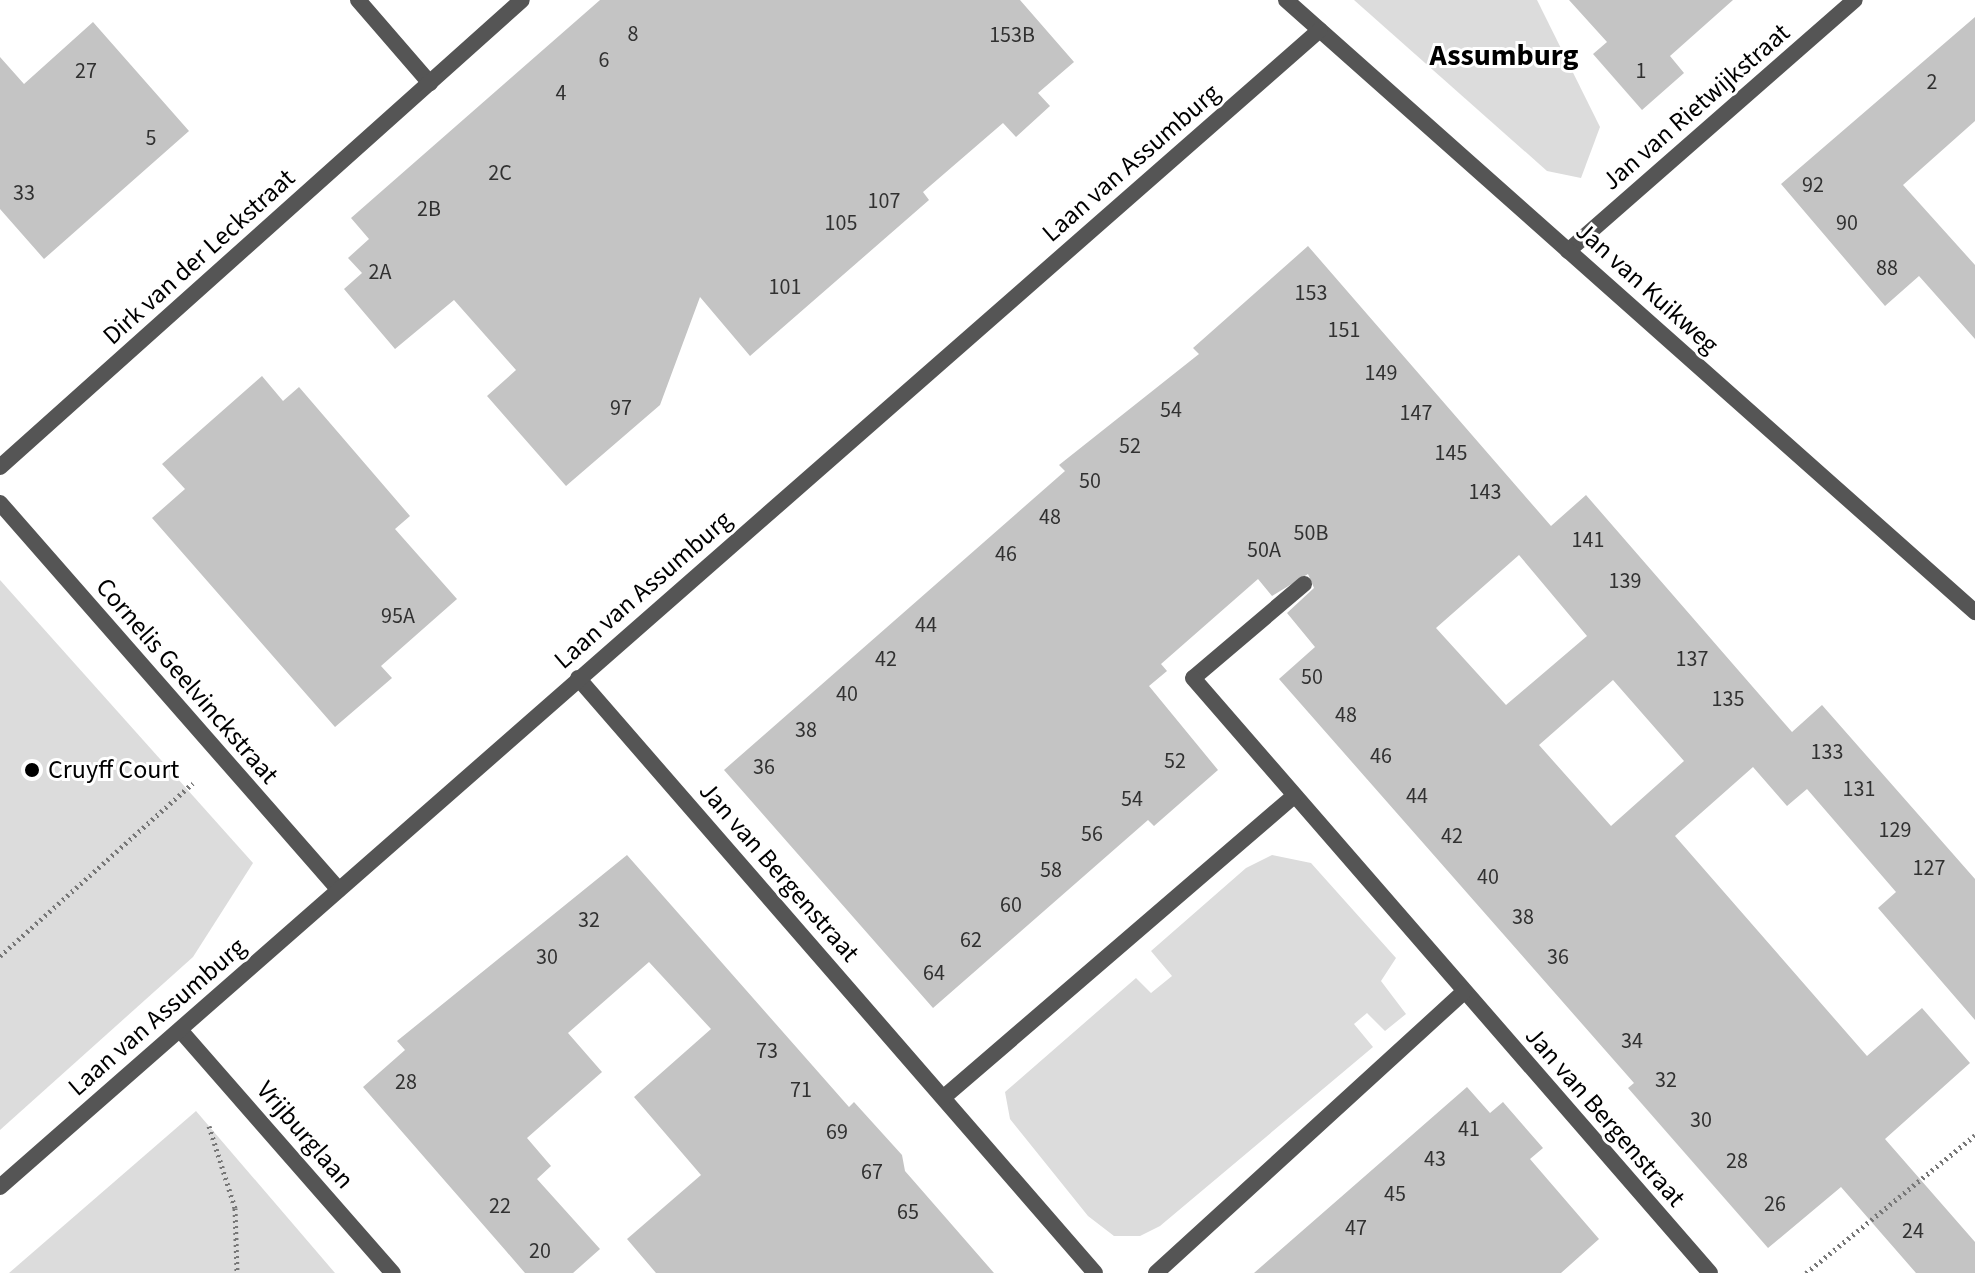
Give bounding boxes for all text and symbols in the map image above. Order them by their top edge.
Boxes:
street label: Jan van Rietwijkstraat [1596,17,1796,197]
house number: 8 [628,22,638,48]
house number: 153B [989,23,1035,49]
district label: Assumburg [1430,38,1578,74]
house number: 6 [599,48,609,74]
house number: 27 [75,59,97,85]
house number: 1 [1636,59,1646,85]
house number: 2 [1927,70,1937,96]
street label: Laan van Assumburg [1036,77,1226,249]
house number: 4 [556,81,566,107]
house number: 5 [146,126,156,152]
house number: 2C [488,161,512,187]
street label: Dirk van der Leckstraat [97,163,301,351]
house number: 92 [1802,173,1824,199]
house number: 33 [13,181,35,207]
house number: 107 [868,189,900,215]
house number: 2B [417,197,441,223]
house number: 105 [825,211,857,237]
house number: 90 [1836,211,1858,237]
street label: Jan van Kuikweg [1569,216,1725,360]
house number: 88 [1876,256,1898,282]
house number: 2A [369,260,391,286]
house number: 101 [769,275,801,301]
house number: 153 [1295,281,1327,307]
house number: 151 [1328,318,1360,344]
house number: 149 [1365,361,1397,387]
house number: 97 [610,396,632,422]
house number: 54 [1160,398,1182,424]
house number: 147 [1400,401,1432,427]
house number: 52 [1119,434,1141,460]
house number: 145 [1435,441,1467,467]
house number: 50 [1079,469,1101,495]
house number: 143 [1469,480,1501,506]
street label: Laan van Assumburg [548,504,738,676]
house number: 48 [1039,505,1061,531]
house number: 50B [1294,521,1328,547]
house number: 141 [1572,528,1604,554]
house number: 50A [1247,538,1281,564]
house number: 46 [995,542,1017,568]
house number: 139 [1609,569,1641,595]
street label: Cornelis Geelvinckstraat [89,572,285,790]
house number: 95A [381,604,415,630]
house number: 44 [915,613,937,639]
house number: 42 [875,647,897,673]
house number: 137 [1676,647,1708,673]
house number: 50 [1301,665,1323,691]
house number: 40 [836,682,858,708]
house number: 135 [1712,687,1744,713]
house number: 48 [1335,703,1357,729]
house number: 38 [795,718,817,744]
house number: 133 [1811,740,1843,766]
house number: 46 [1370,744,1392,770]
house number: 52 [1164,749,1186,775]
place label: Cruyff Court [48,754,179,786]
house number: 36 [753,755,775,781]
marker: Cruyff Court [23,761,41,779]
street label: Jan van Bergenstraat [692,776,866,968]
house number: 131 [1843,777,1875,803]
house number: 44 [1406,784,1428,810]
house number: 54 [1121,787,1143,813]
house number: 129 [1879,818,1911,844]
house number: 56 [1081,822,1103,848]
house number: 42 [1441,824,1463,850]
house number: 127 [1913,856,1945,882]
house number: 58 [1040,858,1062,884]
house number: 40 [1477,865,1499,891]
house number: 60 [1000,893,1022,919]
house number: 38 [1512,905,1534,931]
house number: 32 [578,908,600,934]
house number: 62 [960,928,982,954]
street label: Laan van Assumburg [62,931,252,1103]
house number: 30 [536,945,558,971]
house number: 36 [1547,945,1569,971]
house number: 64 [923,961,945,987]
street label: Jan van Bergenstraat [1518,1021,1692,1213]
house number: 34 [1621,1029,1643,1055]
house number: 73 [756,1039,778,1065]
house number: 32 [1655,1068,1677,1094]
house number: 28 [395,1070,417,1096]
street label: Vrijburglaan [250,1075,360,1195]
house number: 71 [790,1078,812,1104]
house number: 30 [1690,1108,1712,1134]
house number: 41 [1458,1117,1480,1143]
house number: 69 [826,1120,848,1146]
house number: 43 [1424,1147,1446,1173]
house number: 28 [1726,1149,1748,1175]
house number: 67 [861,1160,883,1186]
house number: 45 [1384,1182,1406,1208]
house number: 26 [1764,1192,1786,1218]
house number: 22 [489,1194,511,1220]
house number: 65 [897,1200,919,1226]
house number: 47 [1345,1216,1367,1242]
house number: 24 [1902,1219,1924,1245]
house number: 20 [529,1239,551,1265]

